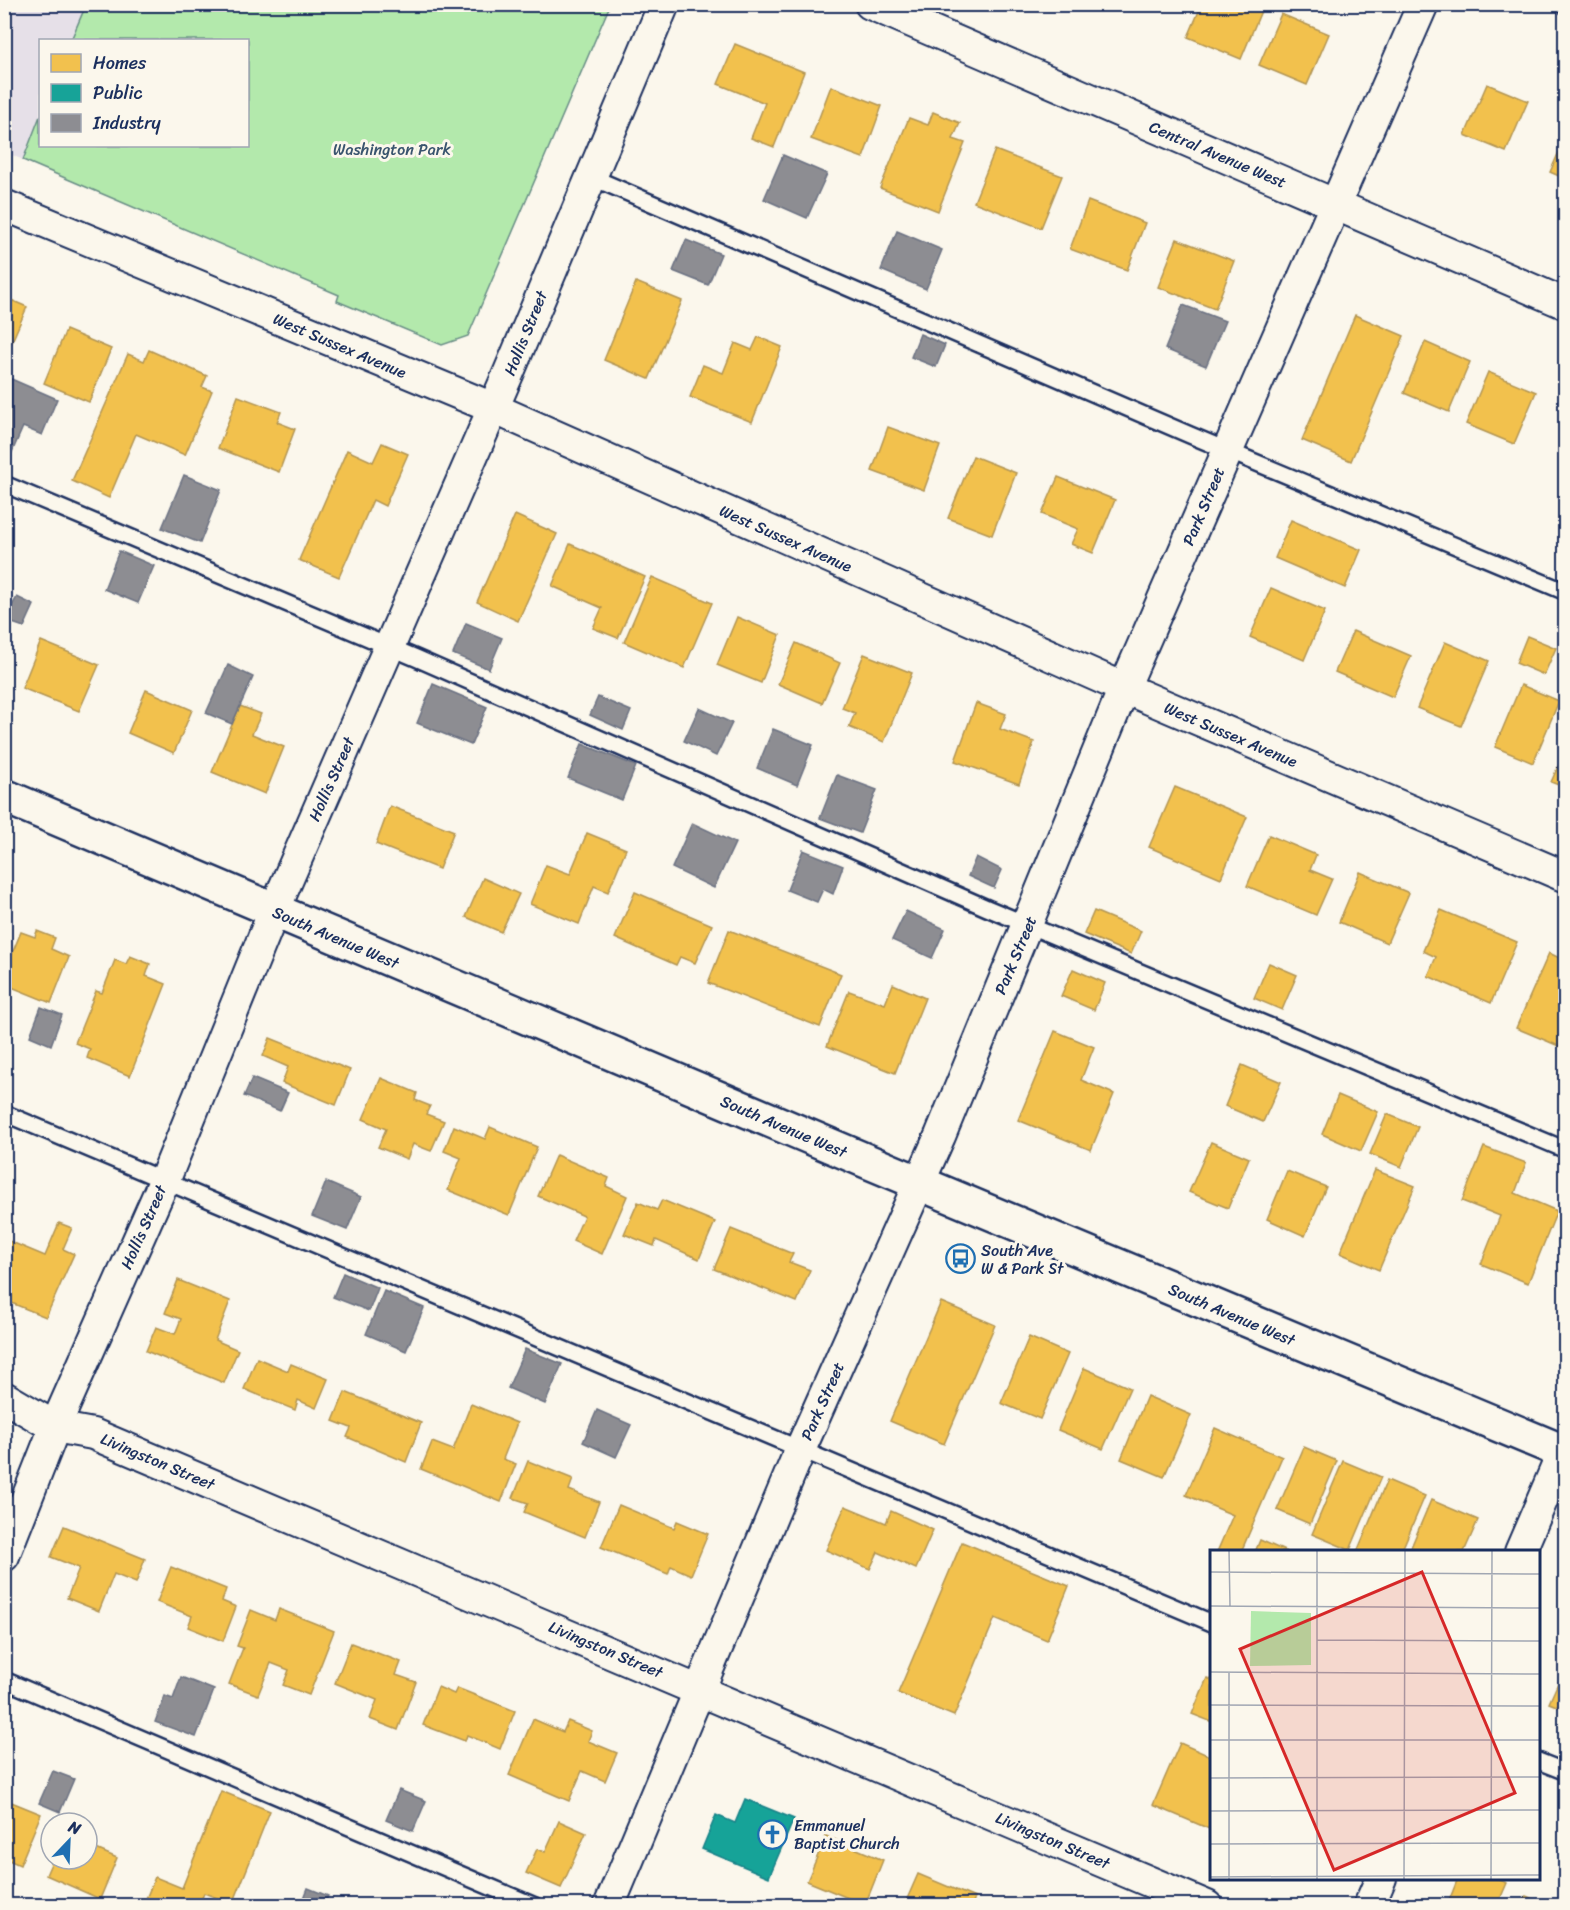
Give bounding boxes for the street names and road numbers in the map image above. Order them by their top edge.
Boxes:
street label: Central Avenue West [1145,112,1291,196]
street label: Hollis Street [495,286,556,380]
street label: West Sussex Avenue [268,304,411,387]
street label: Park Street [1174,462,1233,550]
street label: West Sussex Avenue [715,496,857,581]
street label: West Sussex Avenue [1159,693,1302,776]
street label: Hollis Street [300,732,363,826]
street label: South Avenue West [268,898,404,977]
street label: Park Street [986,911,1045,999]
street label: South Avenue West [716,1087,852,1166]
street label: Hollis Street [112,1180,175,1274]
street label: South Avenue West [1164,1275,1300,1354]
street label: Park Street [792,1357,853,1445]
street label: Livingston Street [96,1424,220,1499]
street label: Livingston Street [544,1612,668,1687]
street label: Livingston Street [991,1803,1115,1878]

